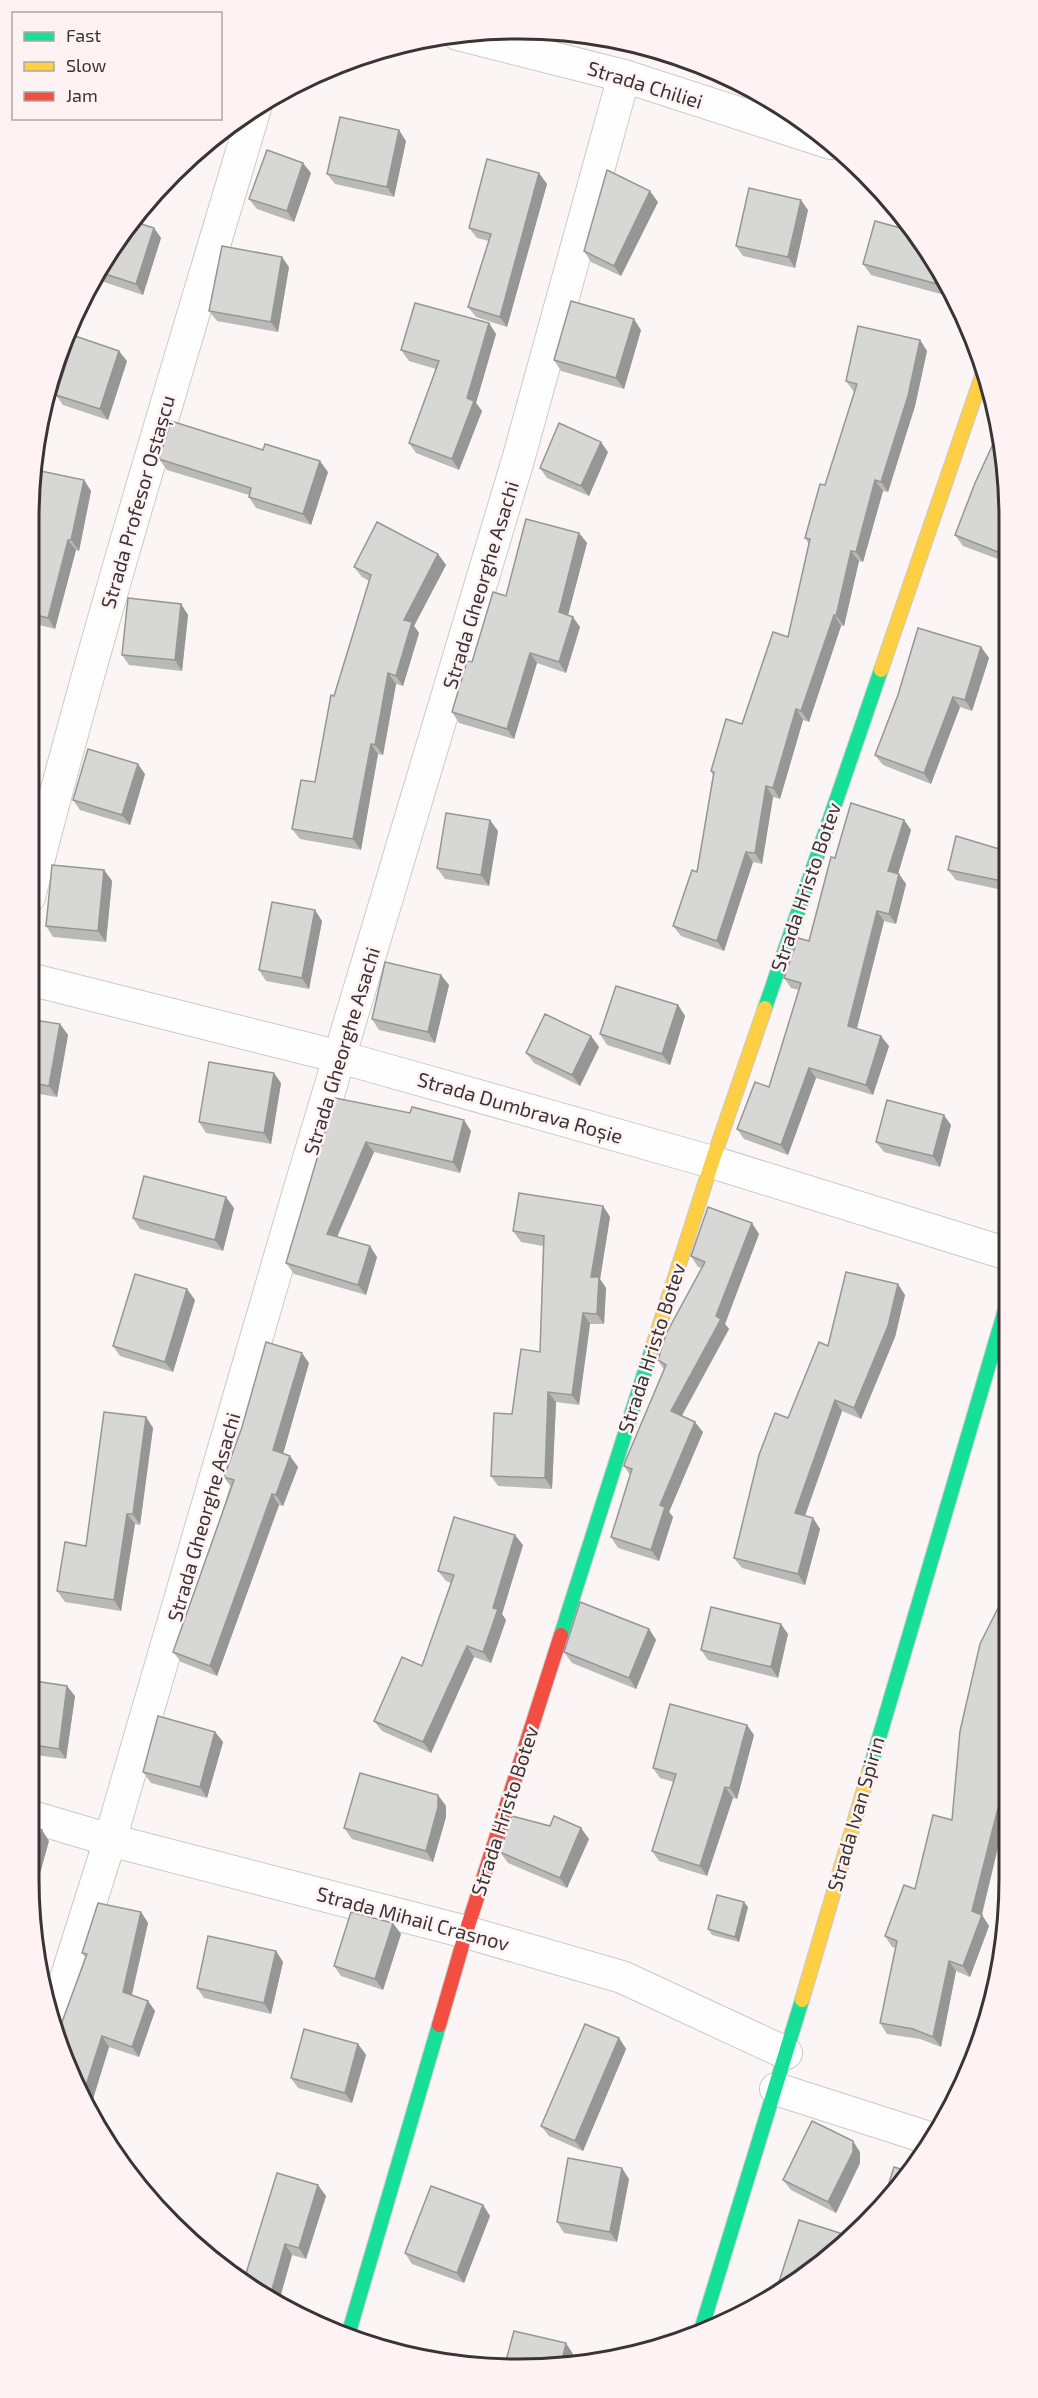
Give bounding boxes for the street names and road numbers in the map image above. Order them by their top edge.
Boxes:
street label: Strada Chiliei [585,55,706,113]
street label: Strada Profesor Ostașcu [95,392,181,612]
street label: Strada Gheorghe Asachi [437,478,523,692]
street label: Strada Hristo Botev [765,799,845,974]
street label: Strada Gheorghe Asachi [298,944,384,1158]
street label: Strada Dumbrava Roșie [414,1066,626,1150]
street label: Strada Hristo Botev [612,1259,690,1436]
street label: Strada Gheorghe Asachi [162,1409,244,1624]
street label: Strada Hristo Botev [465,1722,543,1899]
street label: Strada Ivan Spirin [821,1734,889,1894]
street label: Strada Mihail Crasnov [314,1881,513,1955]

